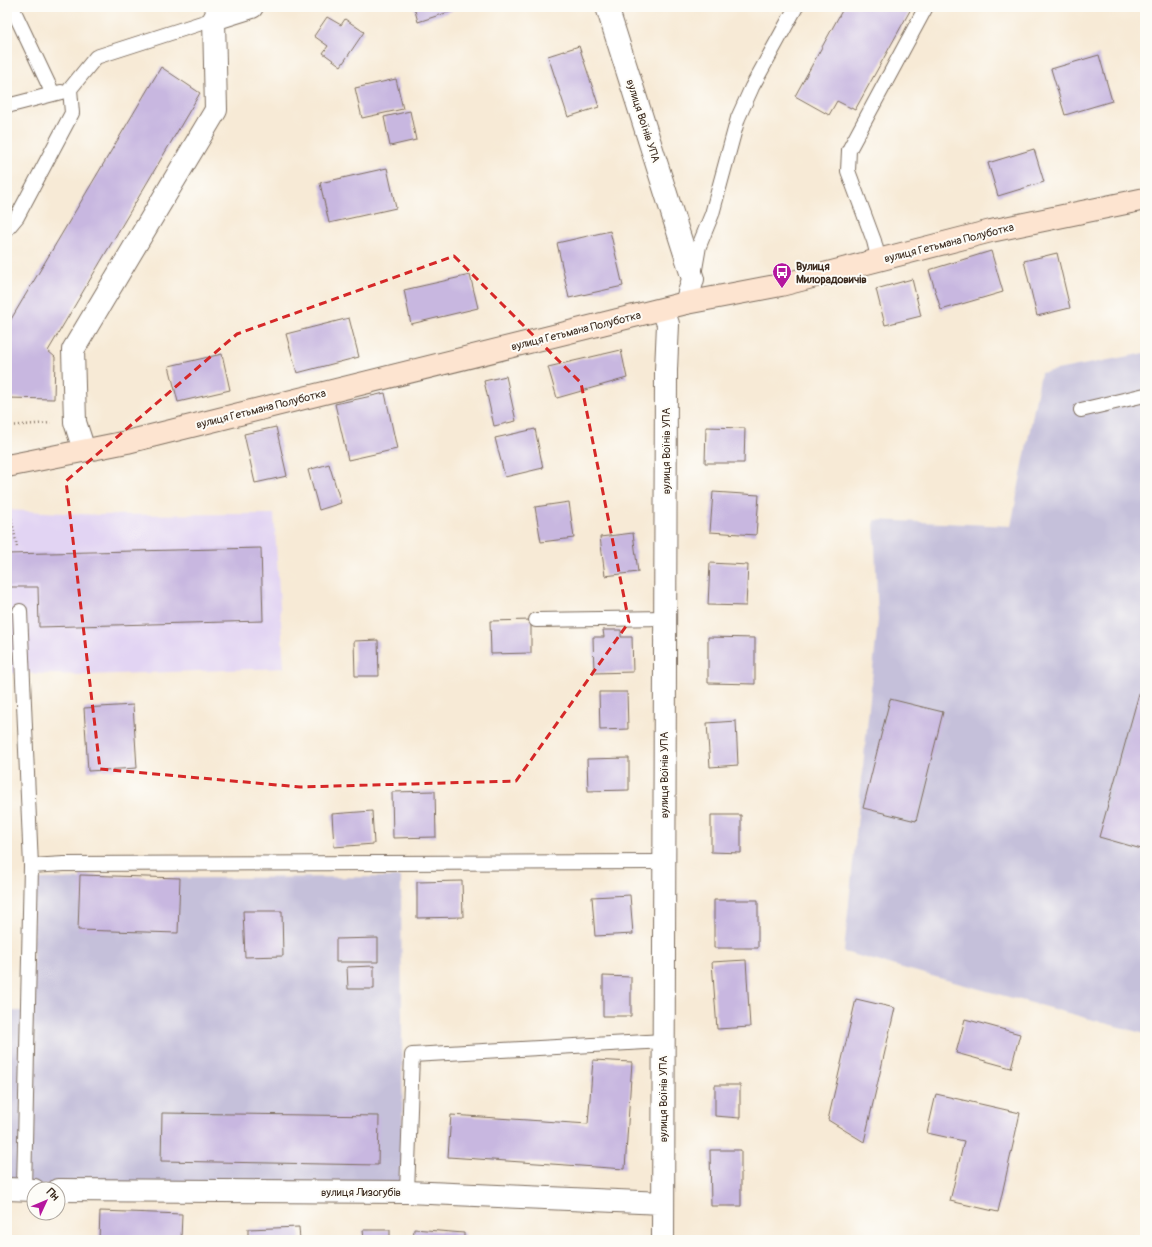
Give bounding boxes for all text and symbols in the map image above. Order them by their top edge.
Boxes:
street label: вулиця Воїнів УПА [623,78,663,164]
street label: вулиця Гетьмана Полуботка [883,221,1015,265]
place label: Вулиця Милорадовичів [796,260,867,286]
bus stop icon: Вулиця Милорадовичів [771,261,793,289]
street label: вулиця Гетьмана Полуботка [510,309,642,353]
street label: вулиця Гетьмана Полуботка [195,387,327,431]
street label: вулиця Воїнів УПА [660,408,673,494]
street label: вулиця Воїнів УПА [658,732,671,818]
street label: вулиця Воїнів УПА [657,1056,670,1142]
north arrow [26,1181,66,1221]
text: Пн [44,1186,62,1204]
street label: вулиця Лизогубів [321,1186,401,1199]

